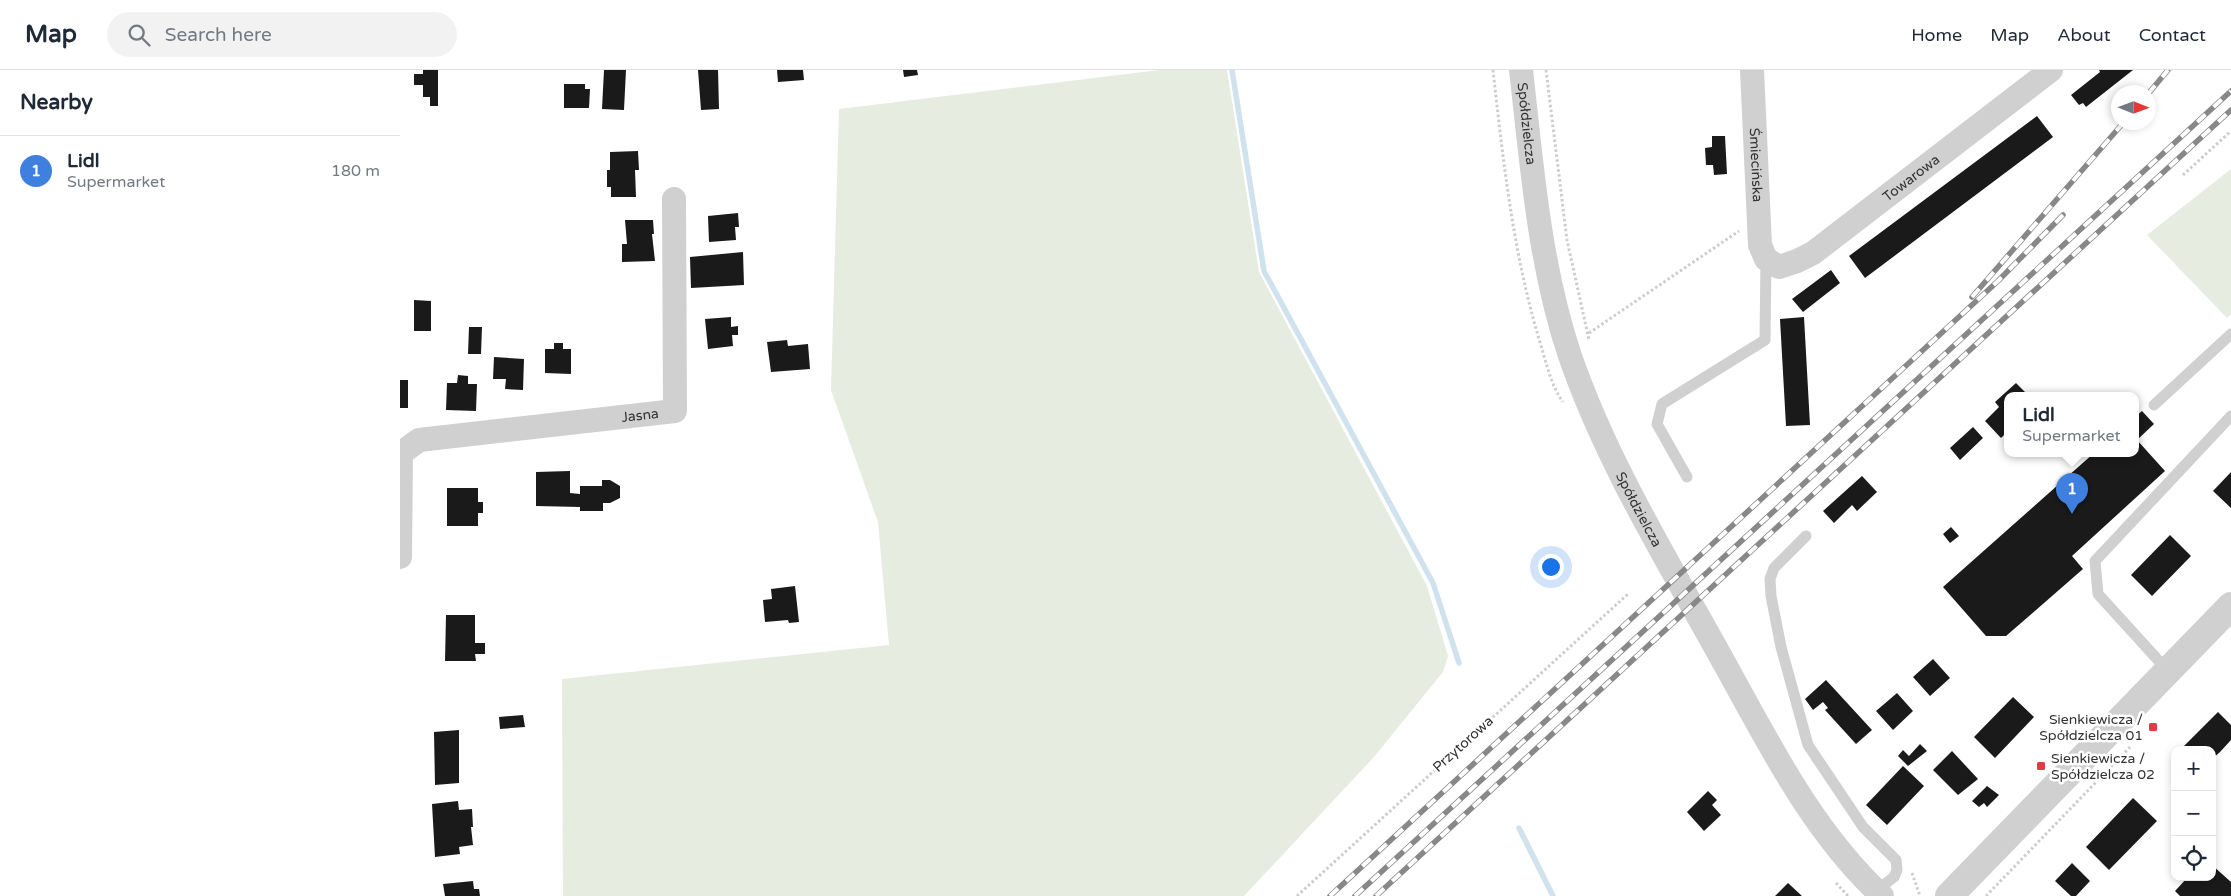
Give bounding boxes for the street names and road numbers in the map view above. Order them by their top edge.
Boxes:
street label: Spółdzielcza [1514,82,1540,166]
street label: Śmiecińska [1746,127,1767,202]
street label: Towarowa [1879,150,1943,205]
street label: Jasna [620,404,660,426]
street label: Spółdzielcza [1612,469,1666,550]
street label: Przytorowa [1429,712,1497,776]

